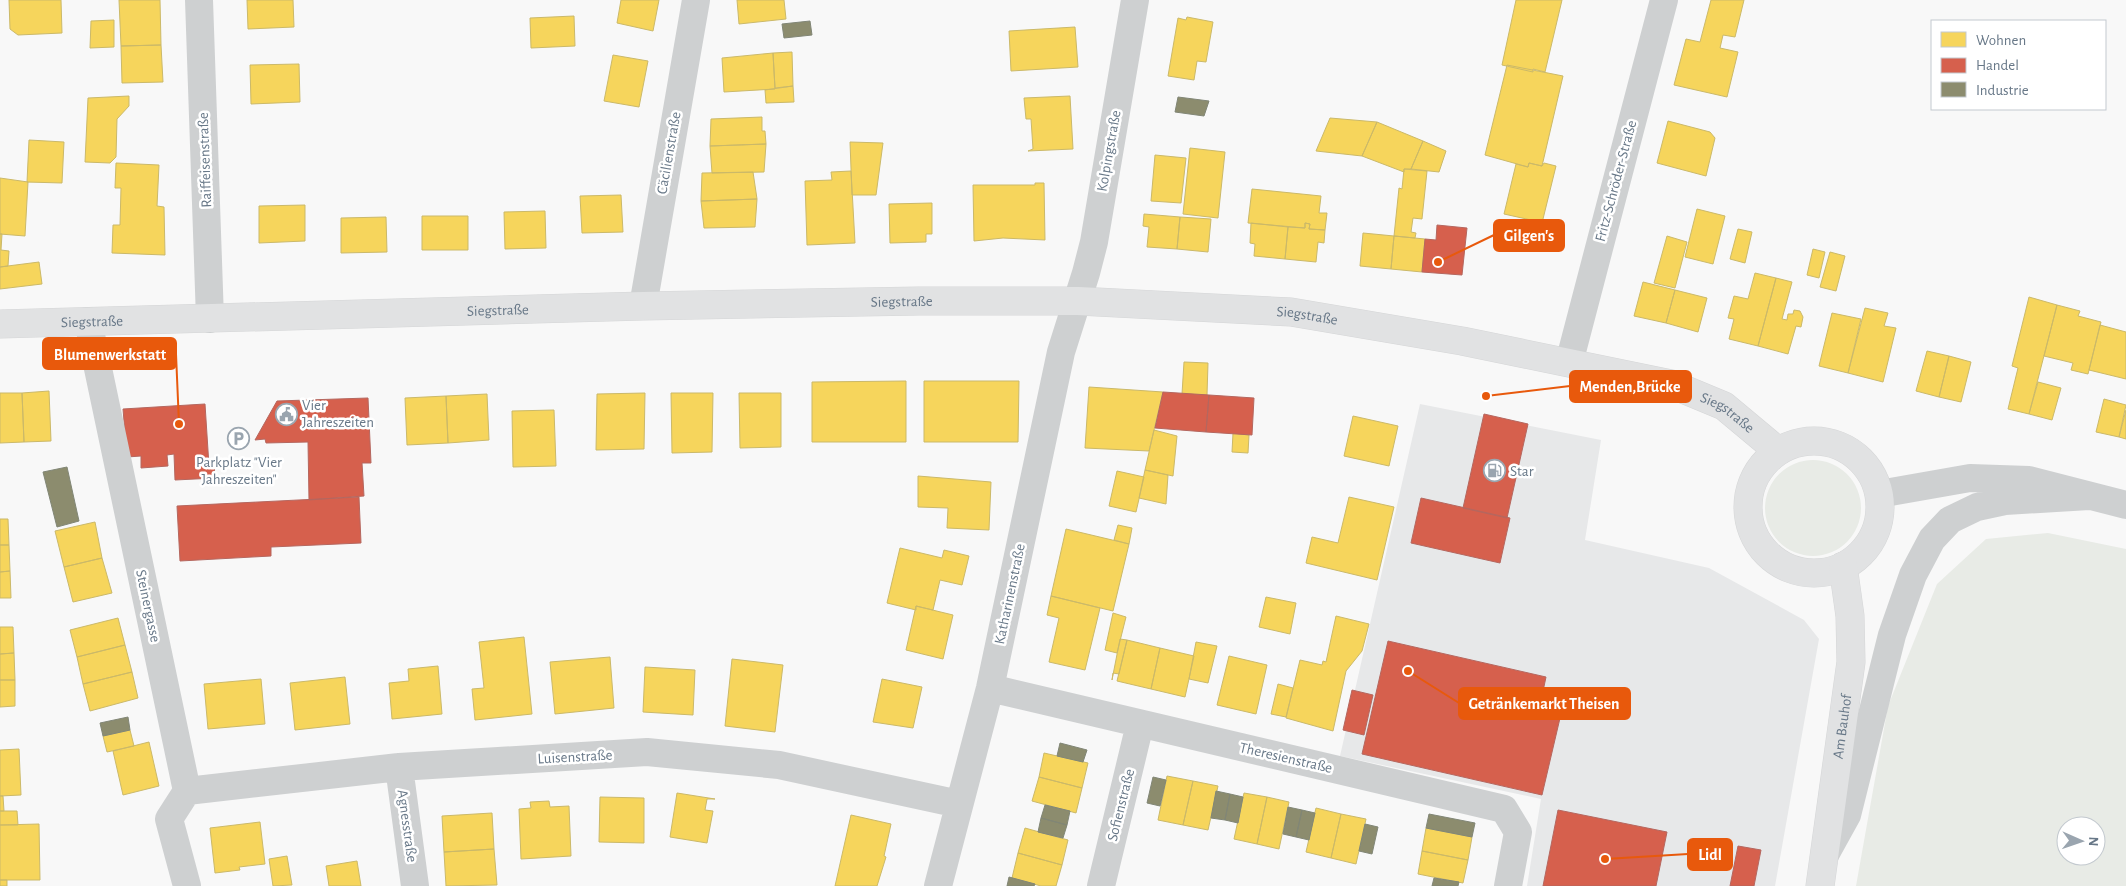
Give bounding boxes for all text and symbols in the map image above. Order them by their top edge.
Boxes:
legend [1931,20,2106,110]
text: Wohnen [1976,33,2026,48]
text: Handel [1976,58,2019,73]
text: Industrie [1976,83,2029,98]
street label: Kolpingstraße [1094,109,1124,193]
street label: Cäcilienstraße [654,111,684,195]
street label: Raiffeisenstraße [196,112,214,208]
street label: Fritz-Schröder-Straße [1593,119,1639,243]
callout: Gilgen's [1494,220,1564,251]
text: Gilgen's [1504,228,1554,244]
street label: Siegstraße [871,294,933,309]
street label: Siegstraße [467,302,529,318]
street label: Siegstraße [1276,304,1339,327]
street label: Siegstraße [61,313,123,330]
callout: Blumenwerkstatt [43,338,176,369]
text: Blumenwerkstatt [54,347,167,363]
callout: Menden,Brücke [1570,371,1691,402]
text: Menden,Brücke [1579,379,1681,395]
street label: Siegstraße [1698,390,1757,436]
place label: Vier Jahreszeiten [302,398,374,430]
public building icon: Vier Jahreszeiten [274,402,298,426]
parking icon: Parkplatz "Vier Jahreszeiten" [227,427,251,451]
place label: Parkplatz "Vier Jahreszeiten" [196,455,282,487]
fuel station icon: Star [1482,459,1506,483]
place label: Star [1510,464,1534,479]
street label: Katharinenstraße [992,542,1028,646]
street label: Steinergasse [133,568,163,644]
callout: Getränkemarkt Theisen [1459,688,1630,719]
street label: Am Bauhof [1830,692,1854,760]
text: Getränkemarkt Theisen [1468,696,1620,712]
street label: Theresienstraße [1238,740,1334,776]
street label: Luisenstraße [537,748,613,766]
street label: Sofienstraße [1105,767,1137,843]
street label: Agnesstraße [394,789,420,863]
north arrow [2056,816,2106,866]
text: N [2086,836,2100,847]
callout: Lidl [1688,839,1732,870]
text: Lidl [1698,847,1722,863]

